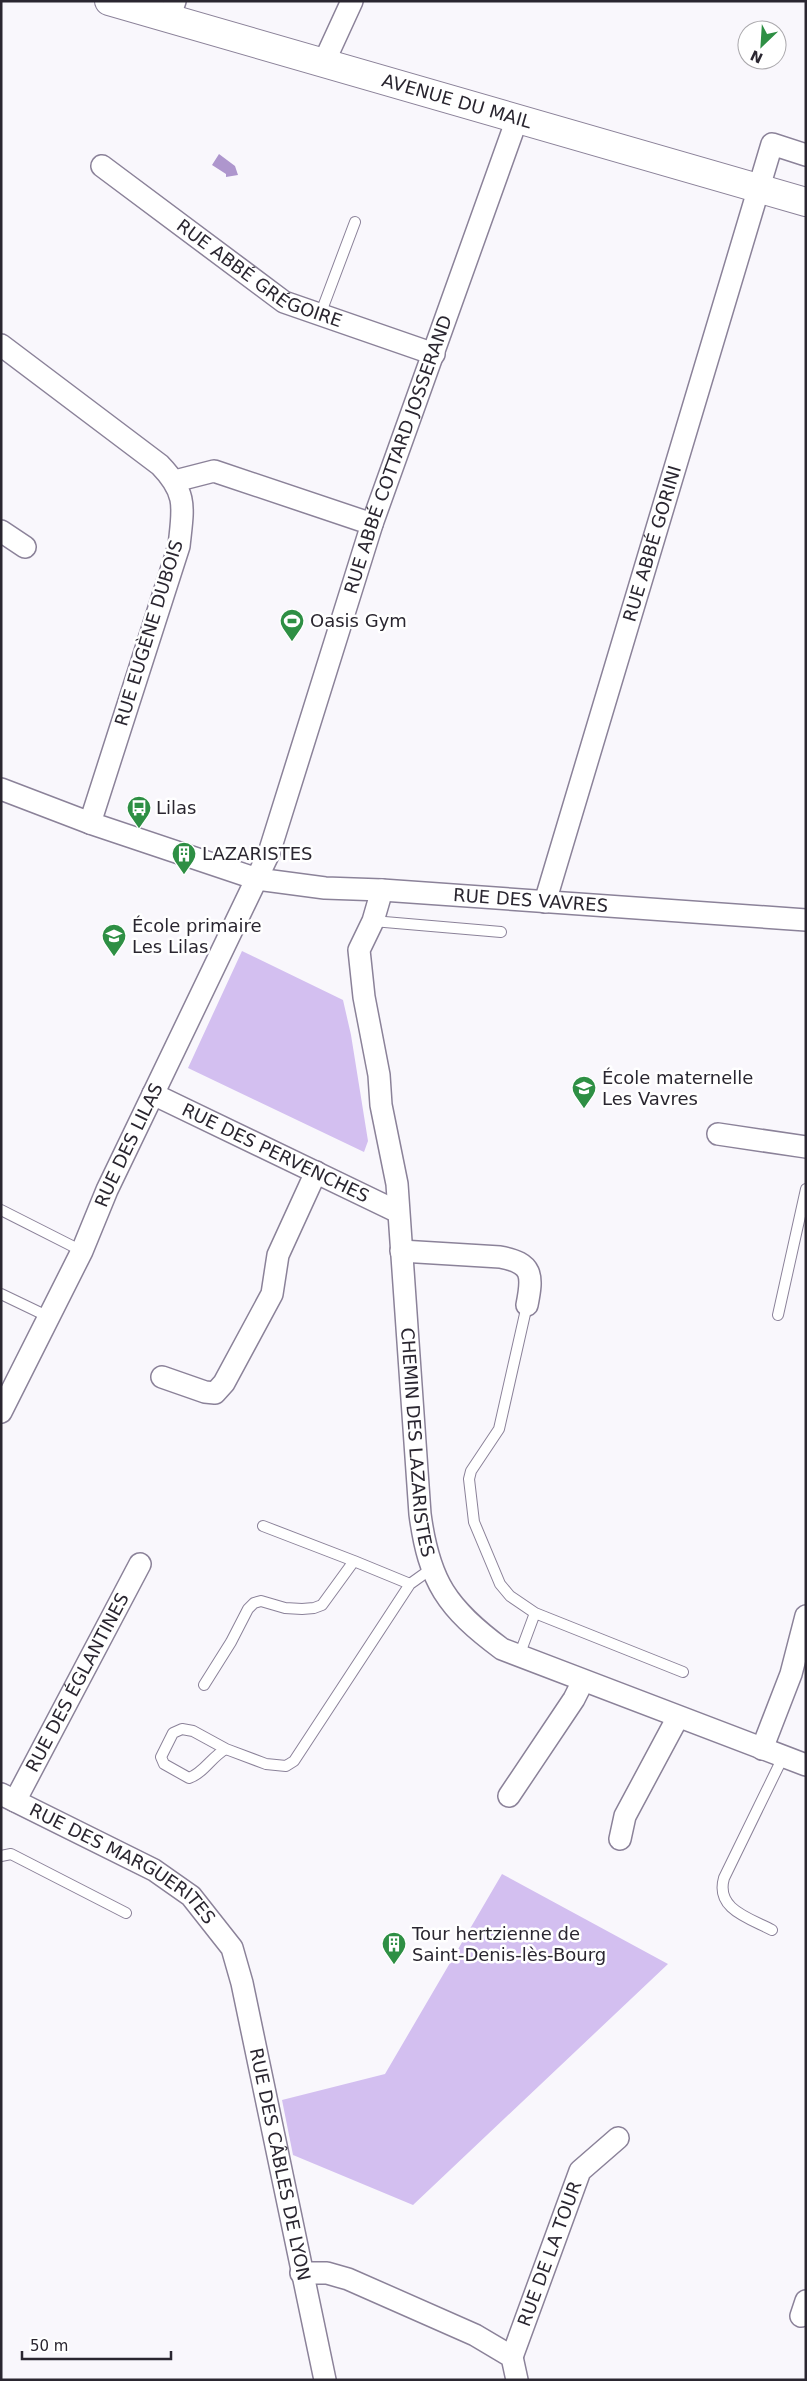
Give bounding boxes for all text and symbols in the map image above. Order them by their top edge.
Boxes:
north arrow [737,20,787,70]
text: N [748,47,765,67]
street label: AVENUE DU MAIL [380,69,534,132]
street label: RUE ABBÉ GRÉGOIRE [173,215,345,331]
street label: RUE ABBÉ COTTARD JOSSERAND [340,312,456,596]
street label: RUE ABBÉ GORINI [619,463,685,624]
street label: RUE EUGÈNE DUBOIS [110,537,187,728]
sports icon: Oasis Gym [279,608,305,642]
place label: Oasis Gym [310,610,407,631]
bus stop icon: Lilas [126,795,152,829]
place label: Lilas [156,797,196,818]
building icon: LAZARISTES [171,841,197,875]
place label: LAZARISTES [202,843,312,864]
street label: RUE DES VAVRES [452,884,609,916]
place label: École primaire Les Lilas [132,915,262,957]
school or university icon: École primaire Les Lilas [101,923,127,957]
place label: École maternelle Les Vavres [602,1067,753,1109]
school or university icon: École maternelle Les Vavres [571,1075,597,1109]
street label: RUE DES LILAS [90,1080,167,1210]
street label: RUE DES PERVENCHES [179,1099,373,1207]
street label: CHEMIN DES LAZARISTES [397,1327,439,1559]
street label: RUE DES ÉGLANTINES [21,1589,133,1775]
street label: RUE DES MARGUERITES [26,1799,220,1928]
place label: Tour hertzienne de Saint-Denis-lès-Bourg [411,1923,606,1965]
building icon: Tour hertzienne de Saint-Denis-lès-Bourg [381,1931,407,1965]
street label: RUE DES CÂBLES DE LYON [246,2046,315,2283]
street label: RUE DE LA TOUR [513,2178,585,2329]
scale bar [22,2328,171,2360]
text: 50 m [30,2337,68,2355]

